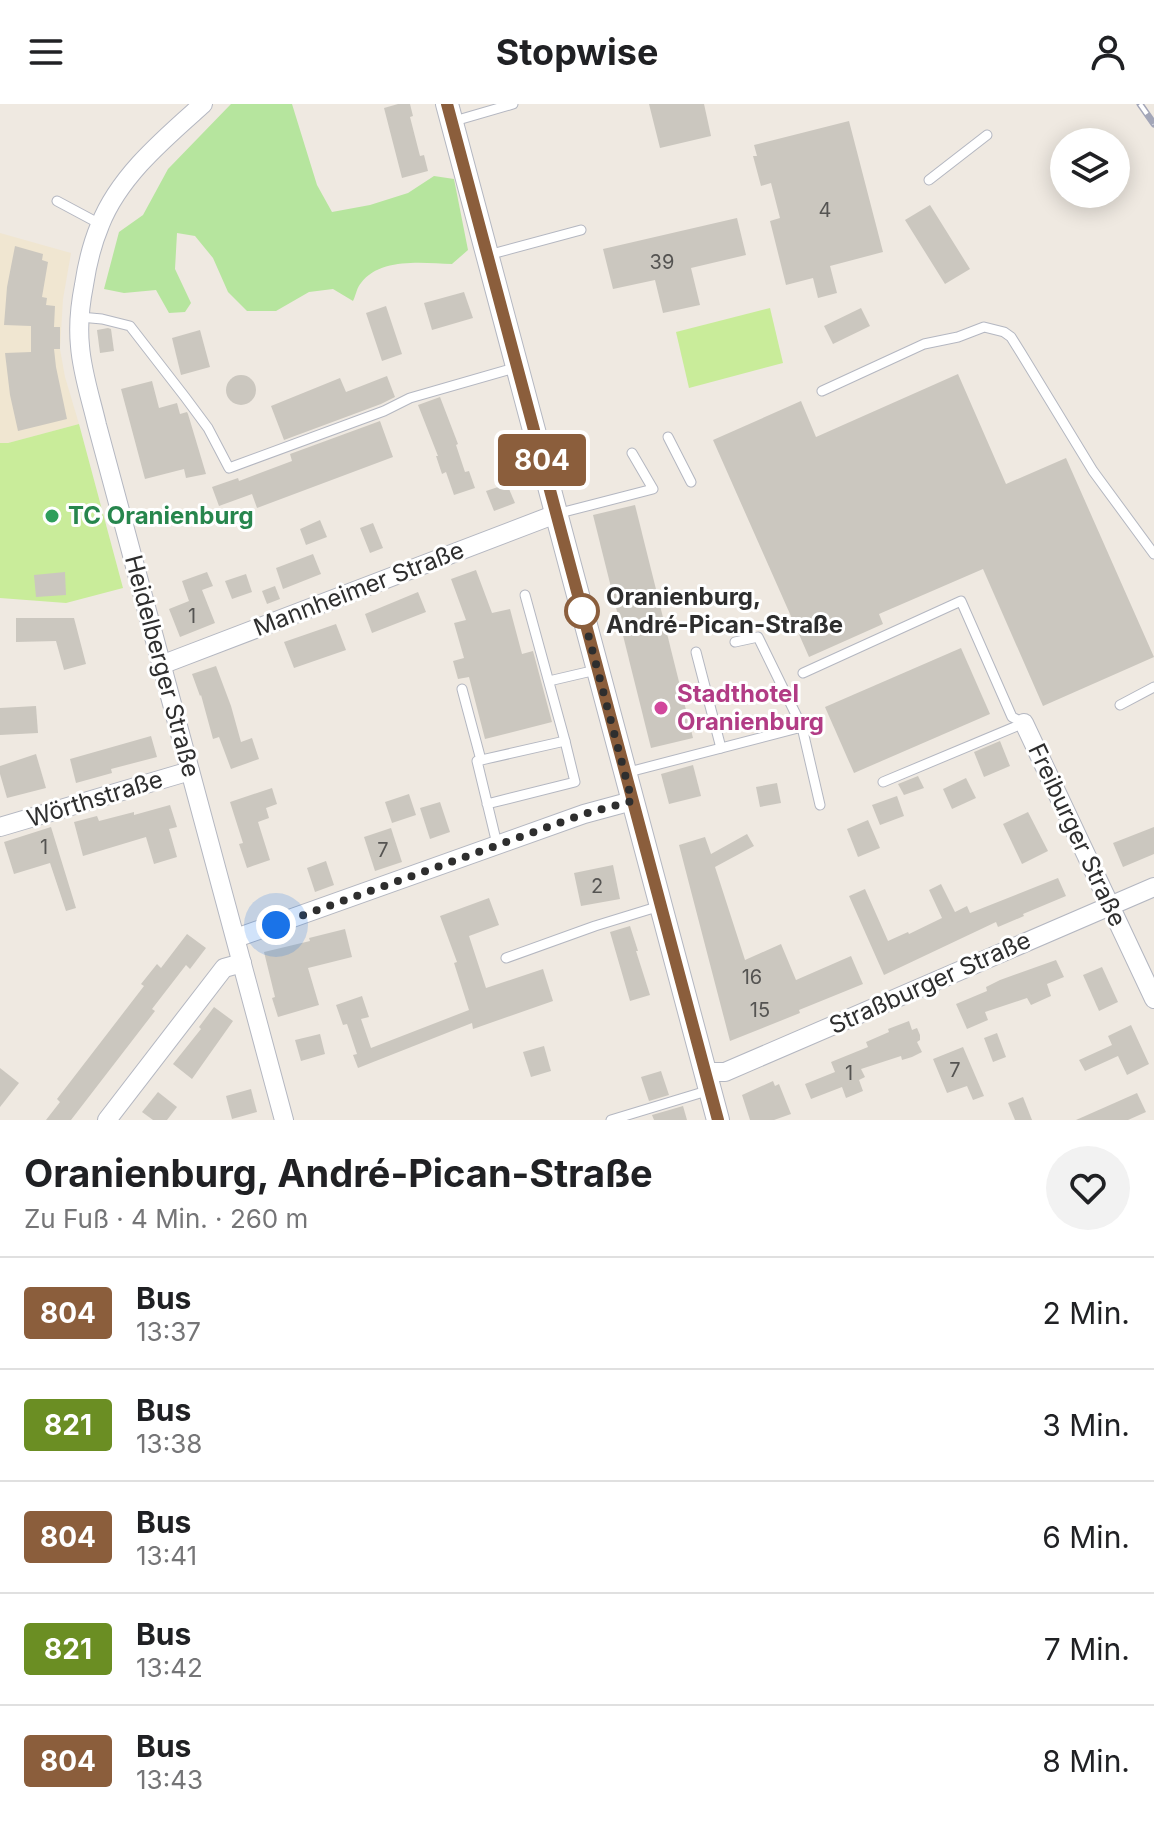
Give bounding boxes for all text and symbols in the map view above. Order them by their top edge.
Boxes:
icon: menu [24,30,68,74]
text: Stopwise [496,30,658,74]
icon: person [1086,30,1130,74]
map controls [1050,128,1130,208]
button: layers [1050,128,1130,208]
house number: 4 [819,198,831,222]
house number: 39 [650,250,674,274]
line badge: 804 [496,434,588,486]
text: 804 [514,443,570,477]
place label: TC Oranienburg [68,501,254,530]
marker: TC Oranienburg [43,507,61,525]
street label: Mannheimer Straße [250,535,468,642]
street label: Heidelberger Straße [119,552,206,780]
place label: Oranienburg, André-Pican-Straße [606,582,843,639]
marker: Oranienburg, André-Pican-Straße [565,594,599,628]
house number: 1 [188,604,196,628]
place label: Stadthotel Oranienburg [677,679,824,736]
marker: Stadthotel Oranienburg [652,699,670,717]
street label: Freiburger Straße [1022,739,1133,931]
street label: Wörthstraße [24,764,166,833]
house number: 1 [40,835,48,859]
house number: 7 [377,838,389,862]
house number: 2 [591,874,603,898]
your location [256,905,296,945]
street label: Straßburger Straße [825,925,1035,1040]
house number: 16 [742,965,762,989]
house number: 15 [750,998,770,1022]
house number: 7 [949,1058,961,1082]
house number: 1 [845,1061,853,1085]
button: heart [1046,1146,1130,1230]
text: Oranienburg, André-Pican-Straße [24,1150,653,1196]
text: Zu Fuß · 4 Min. · 260 m [24,1203,308,1234]
text: Bus [136,1280,191,1316]
text: 2 Min. [1043,1295,1130,1331]
text: 804 [40,1296,96,1330]
text: 13:37 [136,1316,201,1347]
text: Bus [136,1392,191,1428]
text: 3 Min. [1042,1407,1130,1443]
text: 821 [44,1408,92,1442]
text: 13:38 [136,1428,202,1459]
text: Bus [136,1504,191,1540]
text: 6 Min. [1042,1519,1130,1555]
text: 804 [40,1520,96,1554]
text: 13:41 [136,1540,197,1571]
text: Bus [136,1616,191,1652]
text: 7 Min. [1044,1631,1130,1667]
text: 821 [44,1632,92,1666]
text: 13:42 [136,1652,203,1683]
text: Bus [136,1728,191,1764]
text: 8 Min. [1042,1743,1130,1779]
text: 804 [40,1744,96,1778]
text: 13:43 [136,1764,203,1795]

